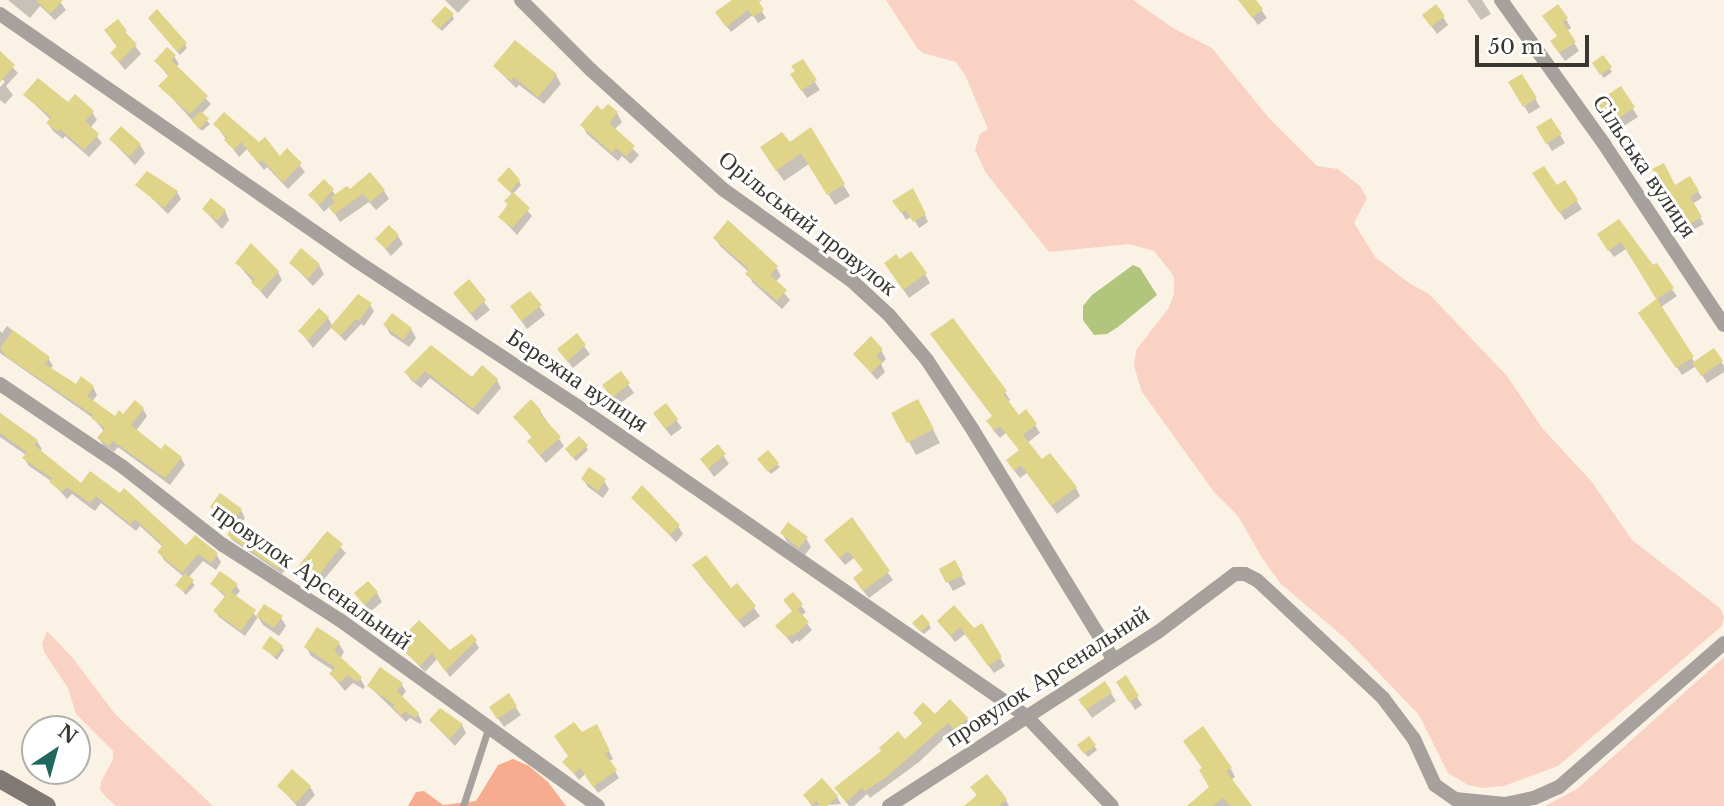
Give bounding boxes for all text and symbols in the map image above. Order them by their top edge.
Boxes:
scale bar [1479,21,1593,65]
text: 50 m [1488,34,1543,60]
street label: Сільська вулиця [1587,89,1703,243]
street label: Орільський провулок [713,144,903,302]
street label: Бережна вулиця [502,322,654,438]
street label: провулок Арсенальний [207,496,417,656]
street label: провулок Арсенальний [940,599,1154,753]
north arrow [21,715,91,785]
text: N [53,720,81,749]

